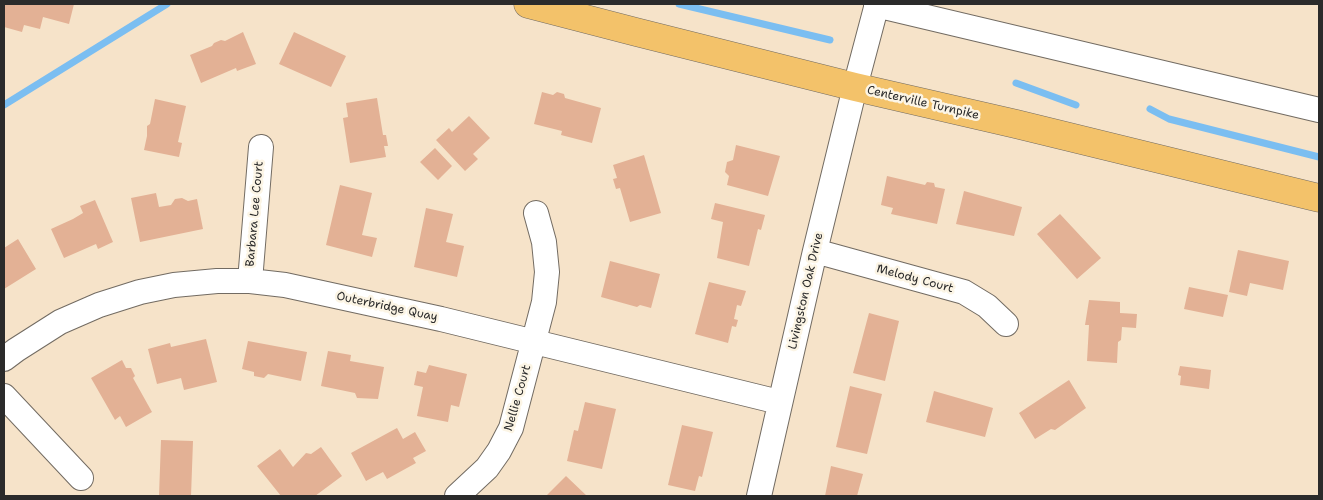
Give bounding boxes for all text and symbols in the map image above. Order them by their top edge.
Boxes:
street label: Centerville Turnpike [866,83,980,123]
street label: Barbara Lee Court [243,161,267,267]
street label: Livingston Oak Drive [786,231,826,351]
street label: Melody Court [875,262,955,296]
street label: Outerbridge Quay [335,289,439,325]
street label: Nellie Court [502,363,534,433]

